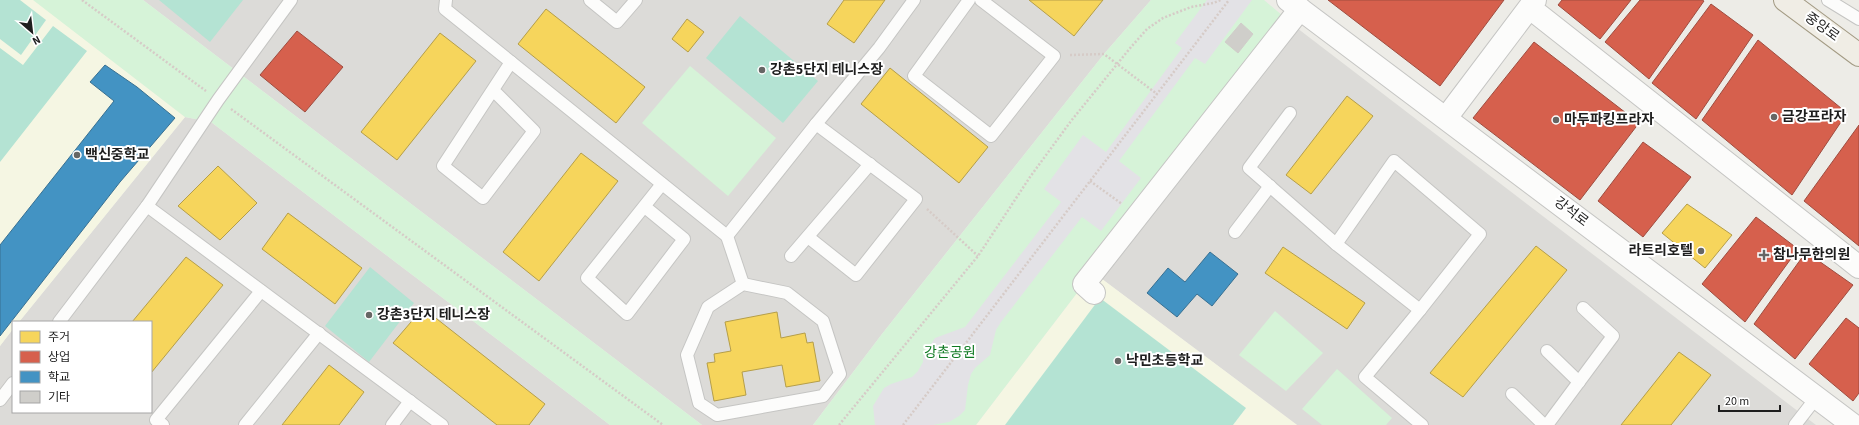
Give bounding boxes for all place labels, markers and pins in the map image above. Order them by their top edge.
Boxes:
place label: 강촌5단지 테니스장 [770,60,883,80]
marker: 강촌5단지 테니스장 [757,65,767,75]
place label: 금강프라자 [1782,107,1847,127]
place label: 마두파킹프라자 [1564,110,1654,130]
marker: 금강프라자 [1769,112,1779,122]
marker: 마두파킹프라자 [1551,115,1561,125]
place label: 백신중학교 [85,145,150,165]
marker: 백신중학교 [72,150,82,160]
place label: 라트리호텔 [1629,241,1693,261]
place label: 참나무한의원 [1773,245,1850,265]
marker: 라트리호텔 [1696,246,1706,256]
marker: 참나무한의원 [1758,249,1770,261]
place label: 강촌3단지 테니스장 [377,305,490,325]
marker: 강촌3단지 테니스장 [364,310,374,320]
place label: 낙민초등학교 [1126,351,1203,371]
marker: 낙민초등학교 [1113,356,1123,366]

